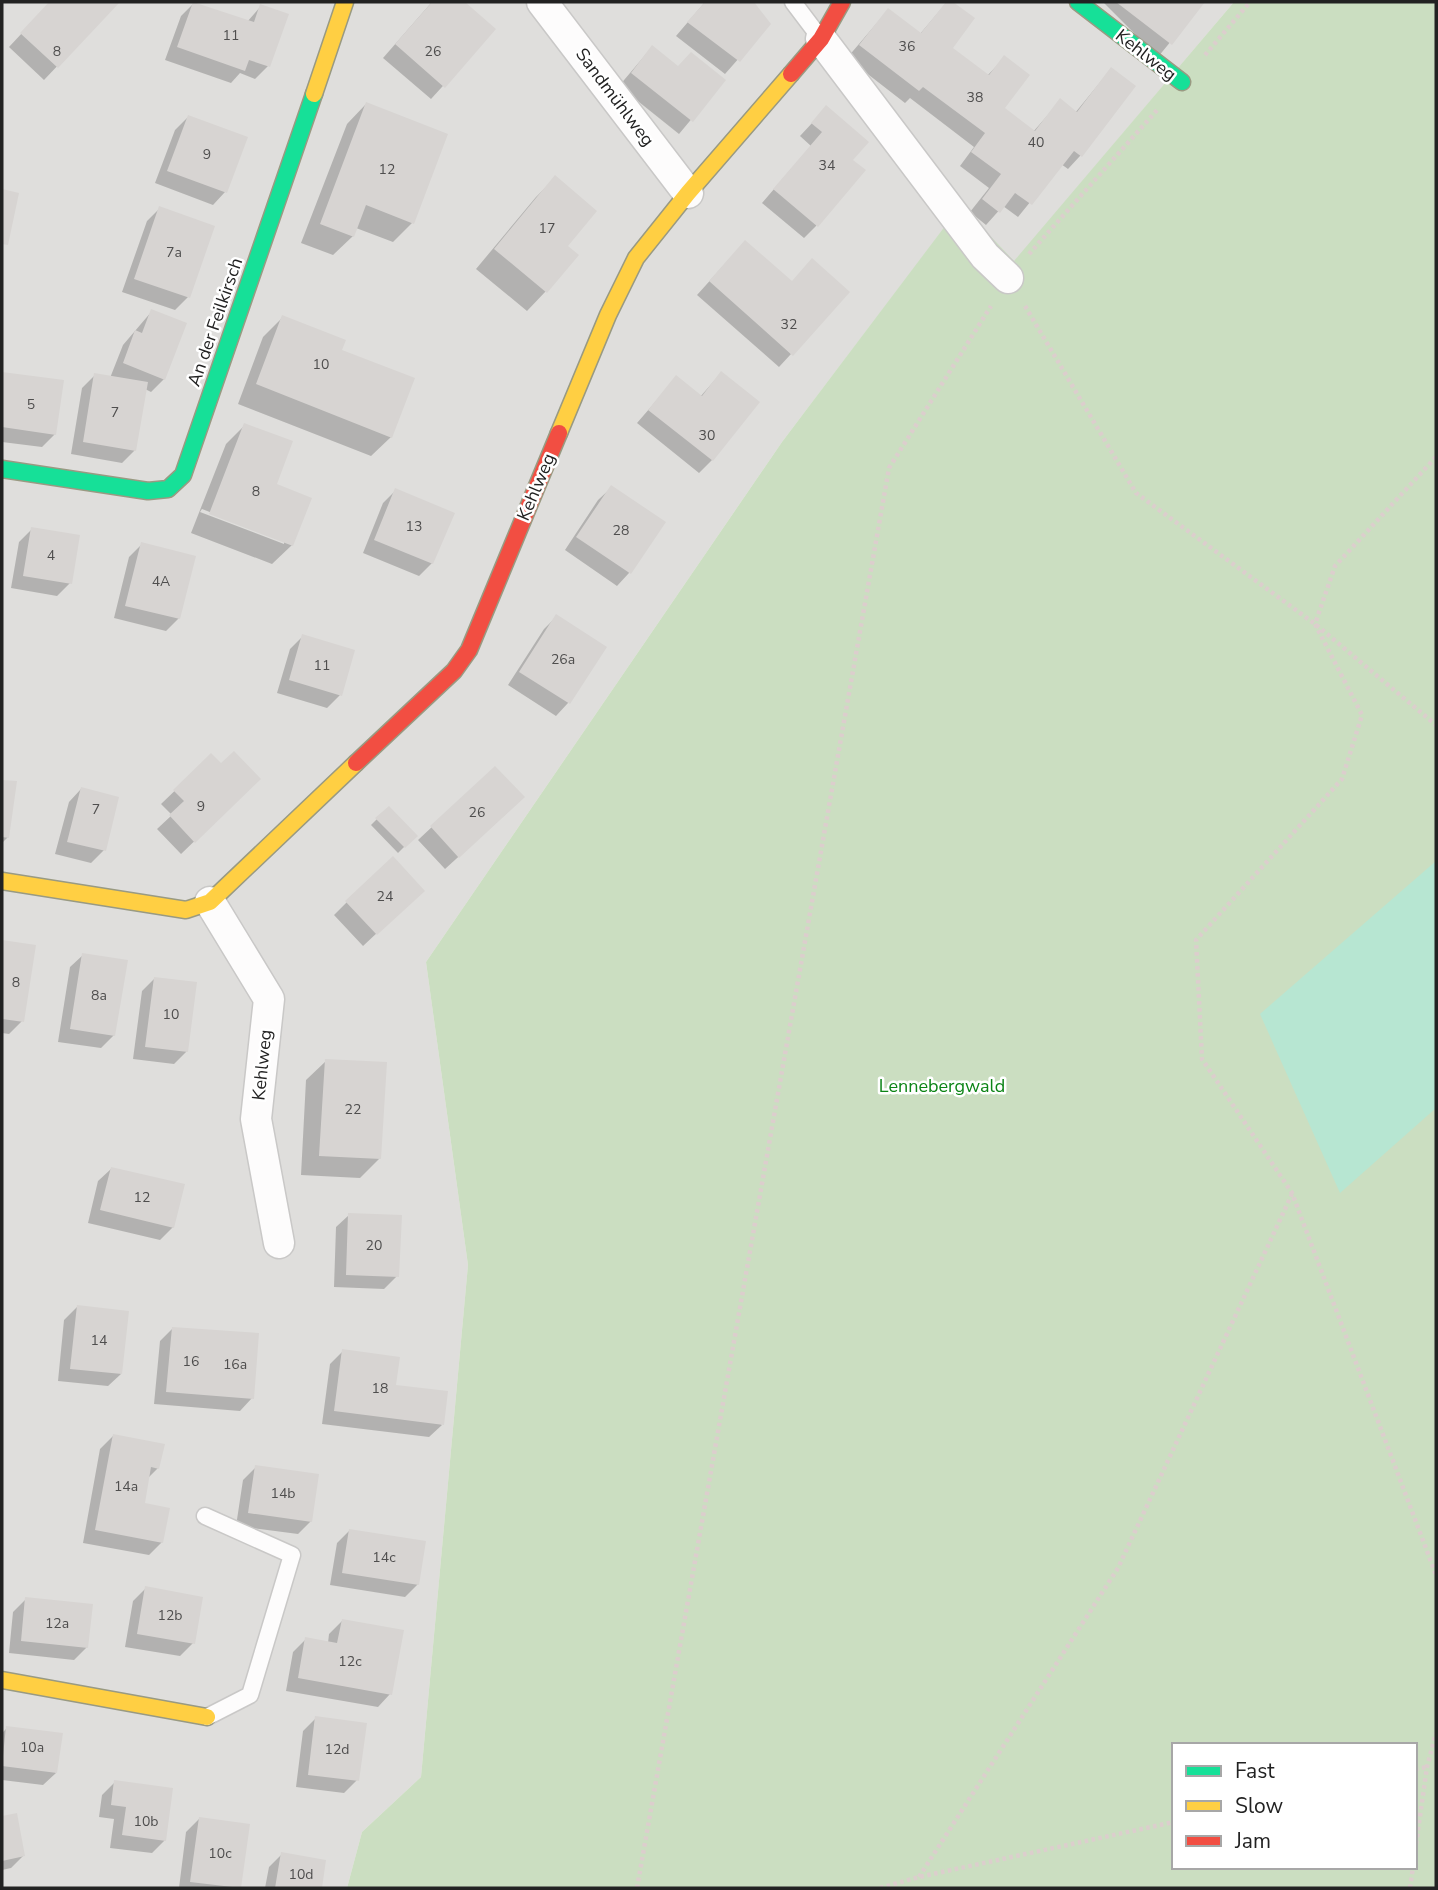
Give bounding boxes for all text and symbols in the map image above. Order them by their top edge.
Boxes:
street label: Kehlweg [1111,24,1181,86]
house number: 11 [223,26,239,45]
house number: 36 [899,37,915,56]
house number: 8 [53,42,61,61]
house number: 26 [425,42,441,61]
street label: Sandmühlweg [570,43,660,151]
house number: 38 [967,88,983,107]
house number: 40 [1028,133,1044,152]
house number: 9 [203,145,211,164]
house number: 34 [819,156,835,175]
house number: 12 [379,160,395,179]
house number: 17 [539,219,555,238]
house number: 7a [166,243,182,262]
street label: An der Feilkirsch [182,255,248,389]
house number: 32 [781,315,797,334]
house number: 10 [313,355,329,374]
house number: 5 [27,395,35,414]
house number: 7 [111,403,119,422]
house number: 30 [699,426,715,445]
street label: Kehlweg [511,450,561,524]
house number: 8 [252,482,260,501]
house number: 13 [406,517,422,536]
house number: 28 [613,521,629,540]
house number: 4 [47,546,55,565]
house number: 4A [152,572,170,591]
house number: 26a [551,650,575,669]
house number: 11 [314,656,330,675]
house number: 9 [197,797,205,816]
house number: 7 [92,800,100,819]
house number: 26 [469,803,485,822]
house number: 24 [377,887,393,906]
house number: 8 [12,973,20,992]
house number: 8a [91,986,107,1005]
house number: 10 [163,1005,179,1024]
street label: Kehlweg [246,1028,278,1102]
park label: Lennebergwald [879,1074,1005,1098]
house number: 22 [345,1100,361,1119]
house number: 12 [134,1188,150,1207]
house number: 20 [366,1236,382,1255]
house number: 14 [91,1331,107,1350]
house number: 16 [183,1352,199,1371]
house number: 16a [223,1355,247,1374]
house number: 18 [372,1379,388,1398]
house number: 14a [114,1477,138,1496]
house number: 14b [271,1484,295,1503]
house number: 14c [372,1548,396,1567]
house number: 12b [158,1606,182,1625]
house number: 12a [45,1614,69,1633]
house number: 12c [338,1652,362,1671]
house number: 10a [20,1738,44,1757]
house number: 12d [325,1740,349,1759]
legend [1172,1743,1417,1869]
text: Fast [1235,1757,1275,1785]
text: Slow [1235,1792,1284,1820]
house number: 10b [134,1812,158,1831]
text: Jam [1234,1827,1271,1855]
house number: 10c [208,1844,232,1863]
house number: 10d [289,1865,313,1884]

